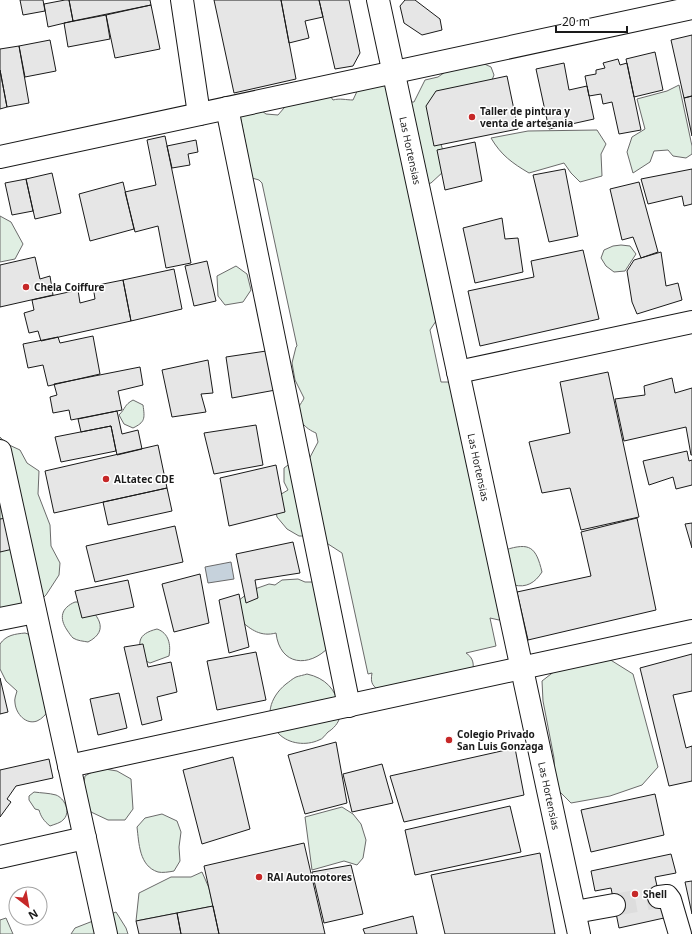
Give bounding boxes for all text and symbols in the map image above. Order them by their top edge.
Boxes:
scale bar [556,8,627,34]
text: 20 m [562,13,590,30]
place label: Taller de pintura y venta de artesania [480,104,573,130]
marker: Taller de pintura y venta de artesania [467,112,477,122]
street label: Las Hortensias [396,115,425,186]
place label: Chela Coiffure [34,280,105,294]
marker: Chela Coiffure [21,282,31,292]
street label: Las Hortensias [464,432,493,503]
place label: ALtatec CDE [114,472,175,486]
marker: ALtatec CDE [101,474,111,484]
place label: Colegio Privado San Luis Gonzaga [457,727,544,753]
marker: Colegio Privado San Luis Gonzaga [444,735,454,745]
street label: Las Hortensias [535,760,563,831]
place label: RAl Automotores [267,870,352,884]
marker: RAl Automotores [254,872,264,882]
north arrow [8,886,48,926]
place label: Shell [643,887,667,901]
marker: Shell [630,889,640,899]
text: N [26,906,41,924]

